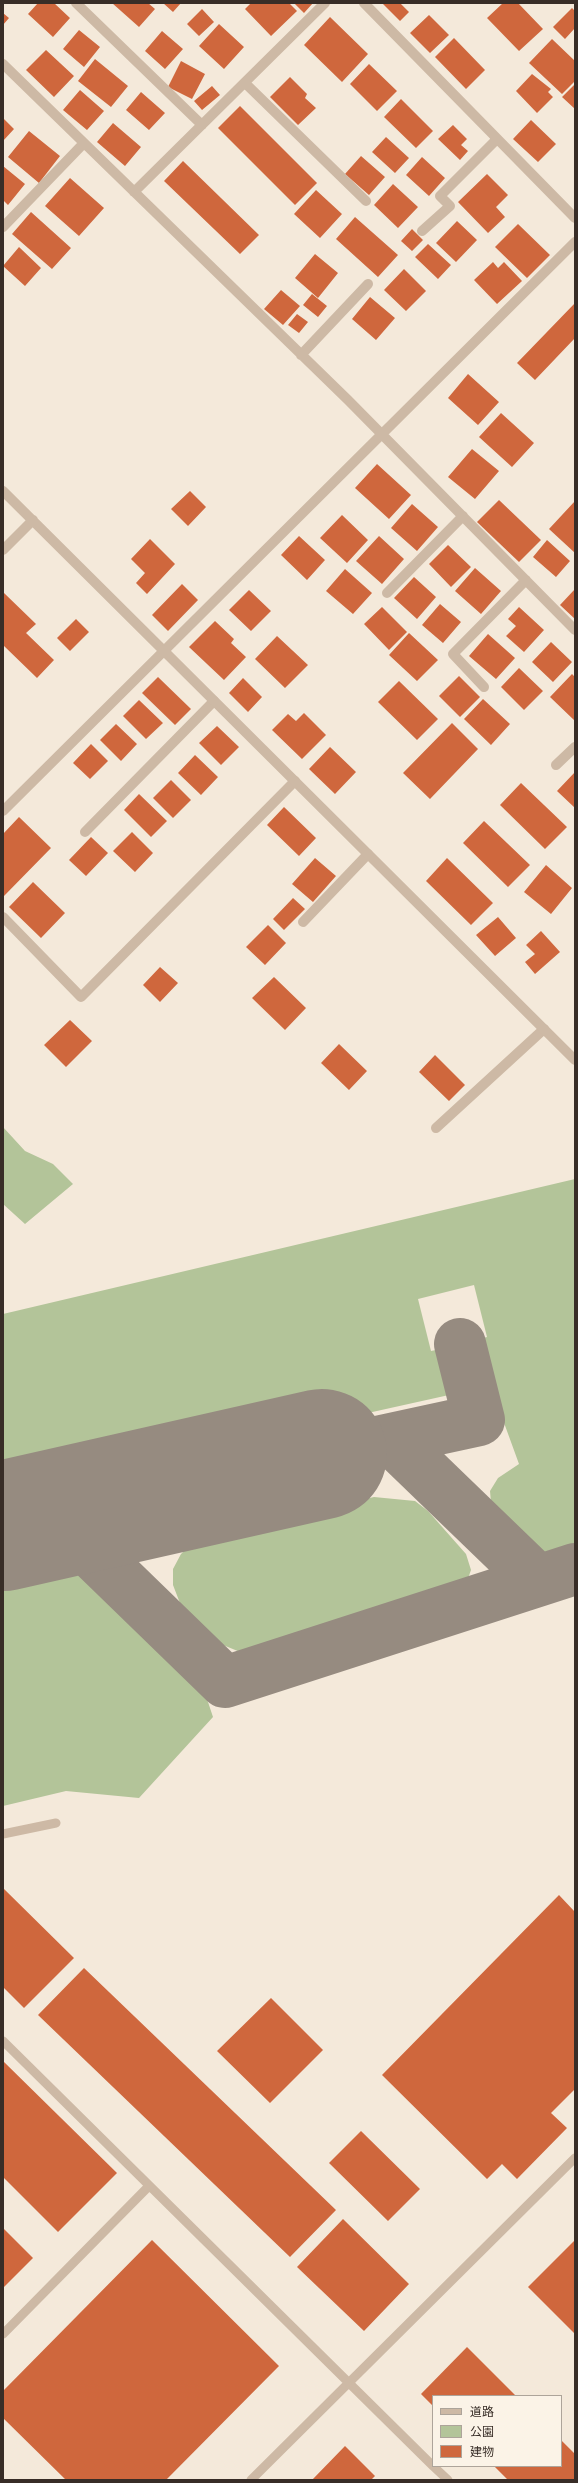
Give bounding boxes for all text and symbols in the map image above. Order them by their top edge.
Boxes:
legend [432,2395,562,2467]
text: 道路 [470,2404,494,2420]
text: 公園 [470,2424,494,2440]
text: 建物 [470,2444,494,2460]

